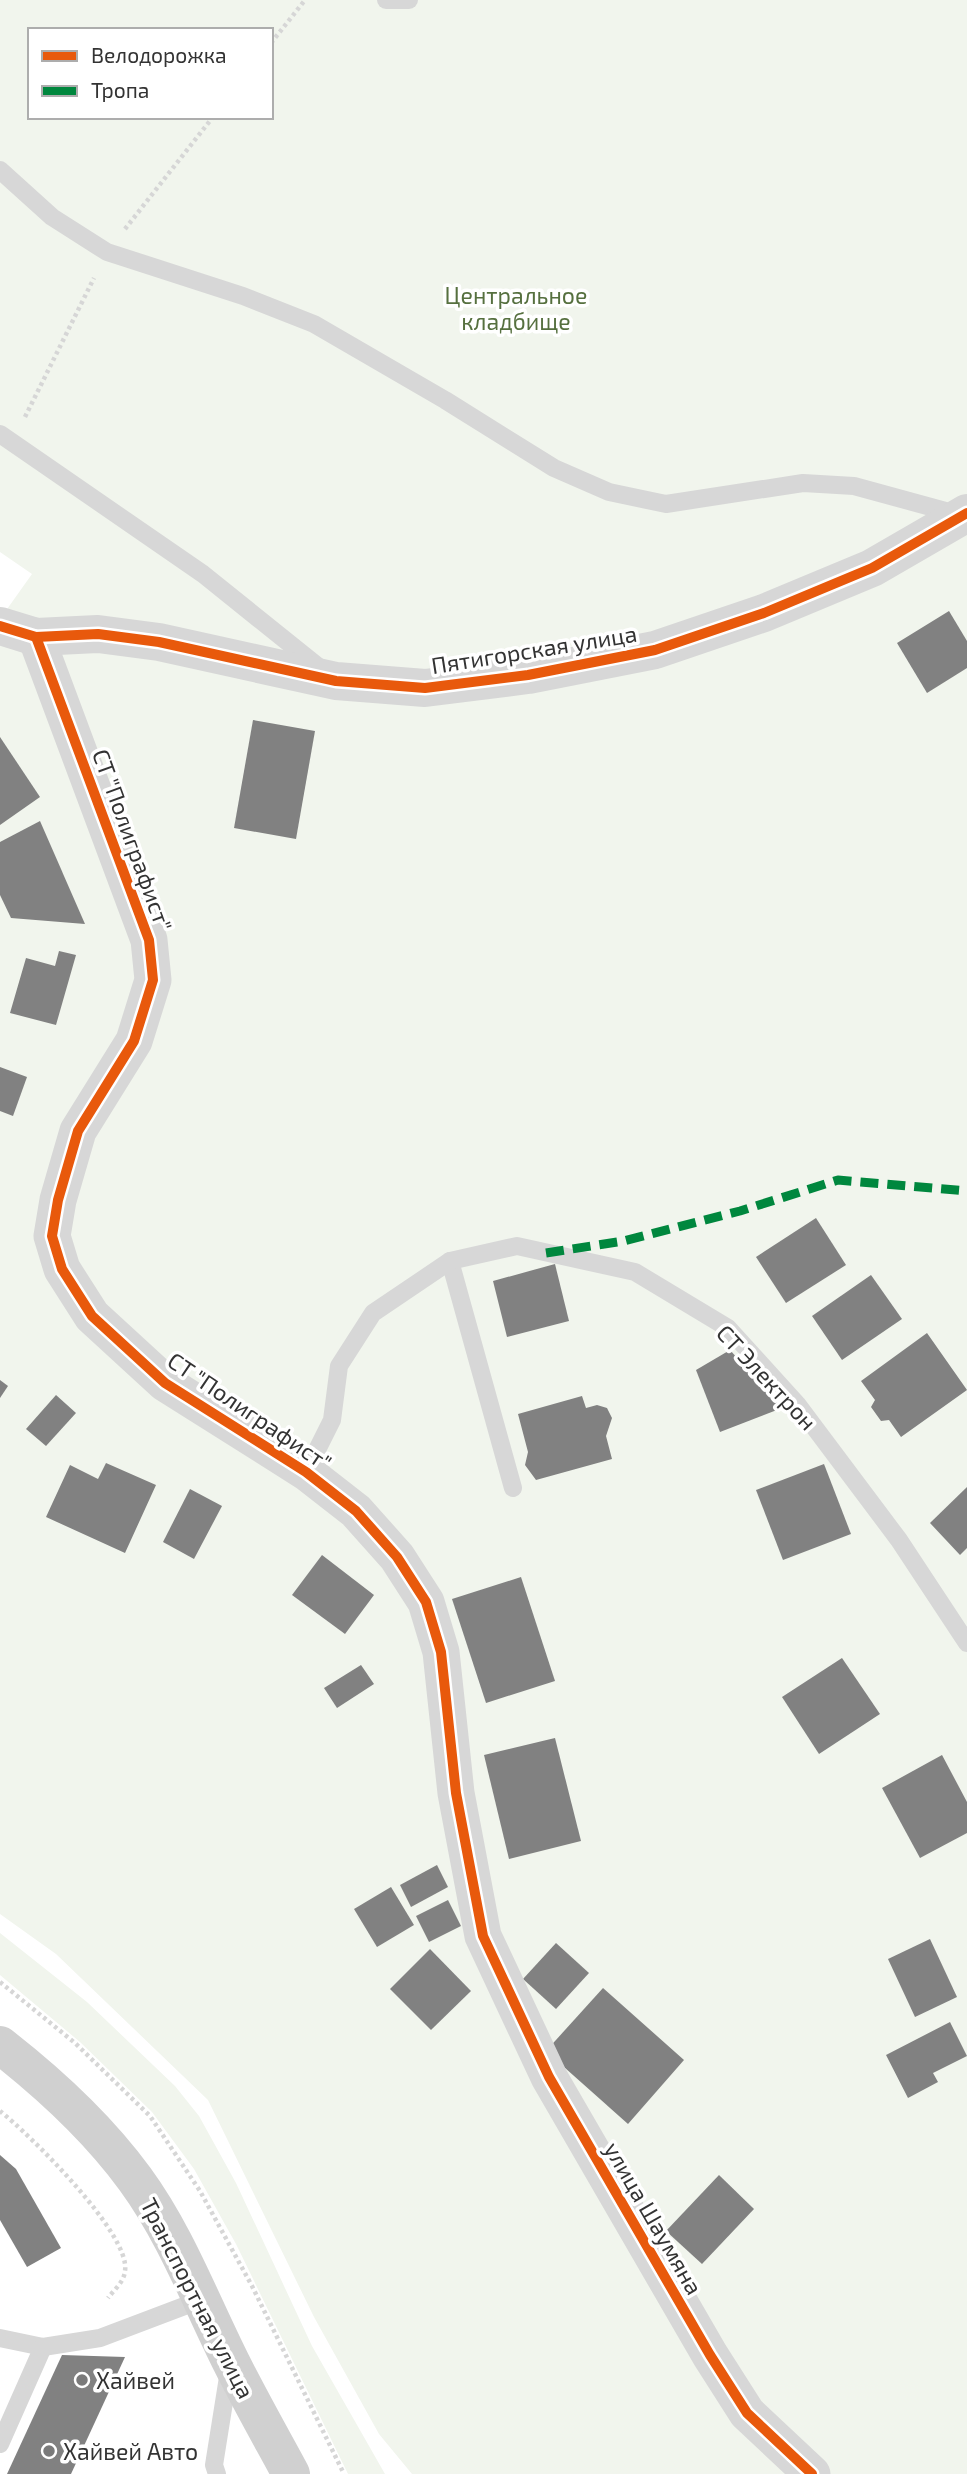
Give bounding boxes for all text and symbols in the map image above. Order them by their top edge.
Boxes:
legend [28,28,273,119]
text: Велодорожка [91,42,227,67]
text: Тропа [91,77,149,102]
park label: Центральное кладбище [445,281,587,335]
street label: Пятигорская улица [429,619,639,680]
street label: СТ "Полиграфист" [87,745,179,935]
street label: СТ Электрон [711,1319,823,1435]
street label: СТ "Полиграфист" [163,1346,337,1476]
street label: улица Шаумяна [598,2137,709,2300]
street label: Транспортная улица [134,2193,261,2403]
place label: Хайвей [96,2366,175,2394]
marker: Хайвей [74,2372,90,2388]
place label: Хайвей Авто [63,2437,198,2465]
marker: Хайвей Авто [41,2443,57,2459]

